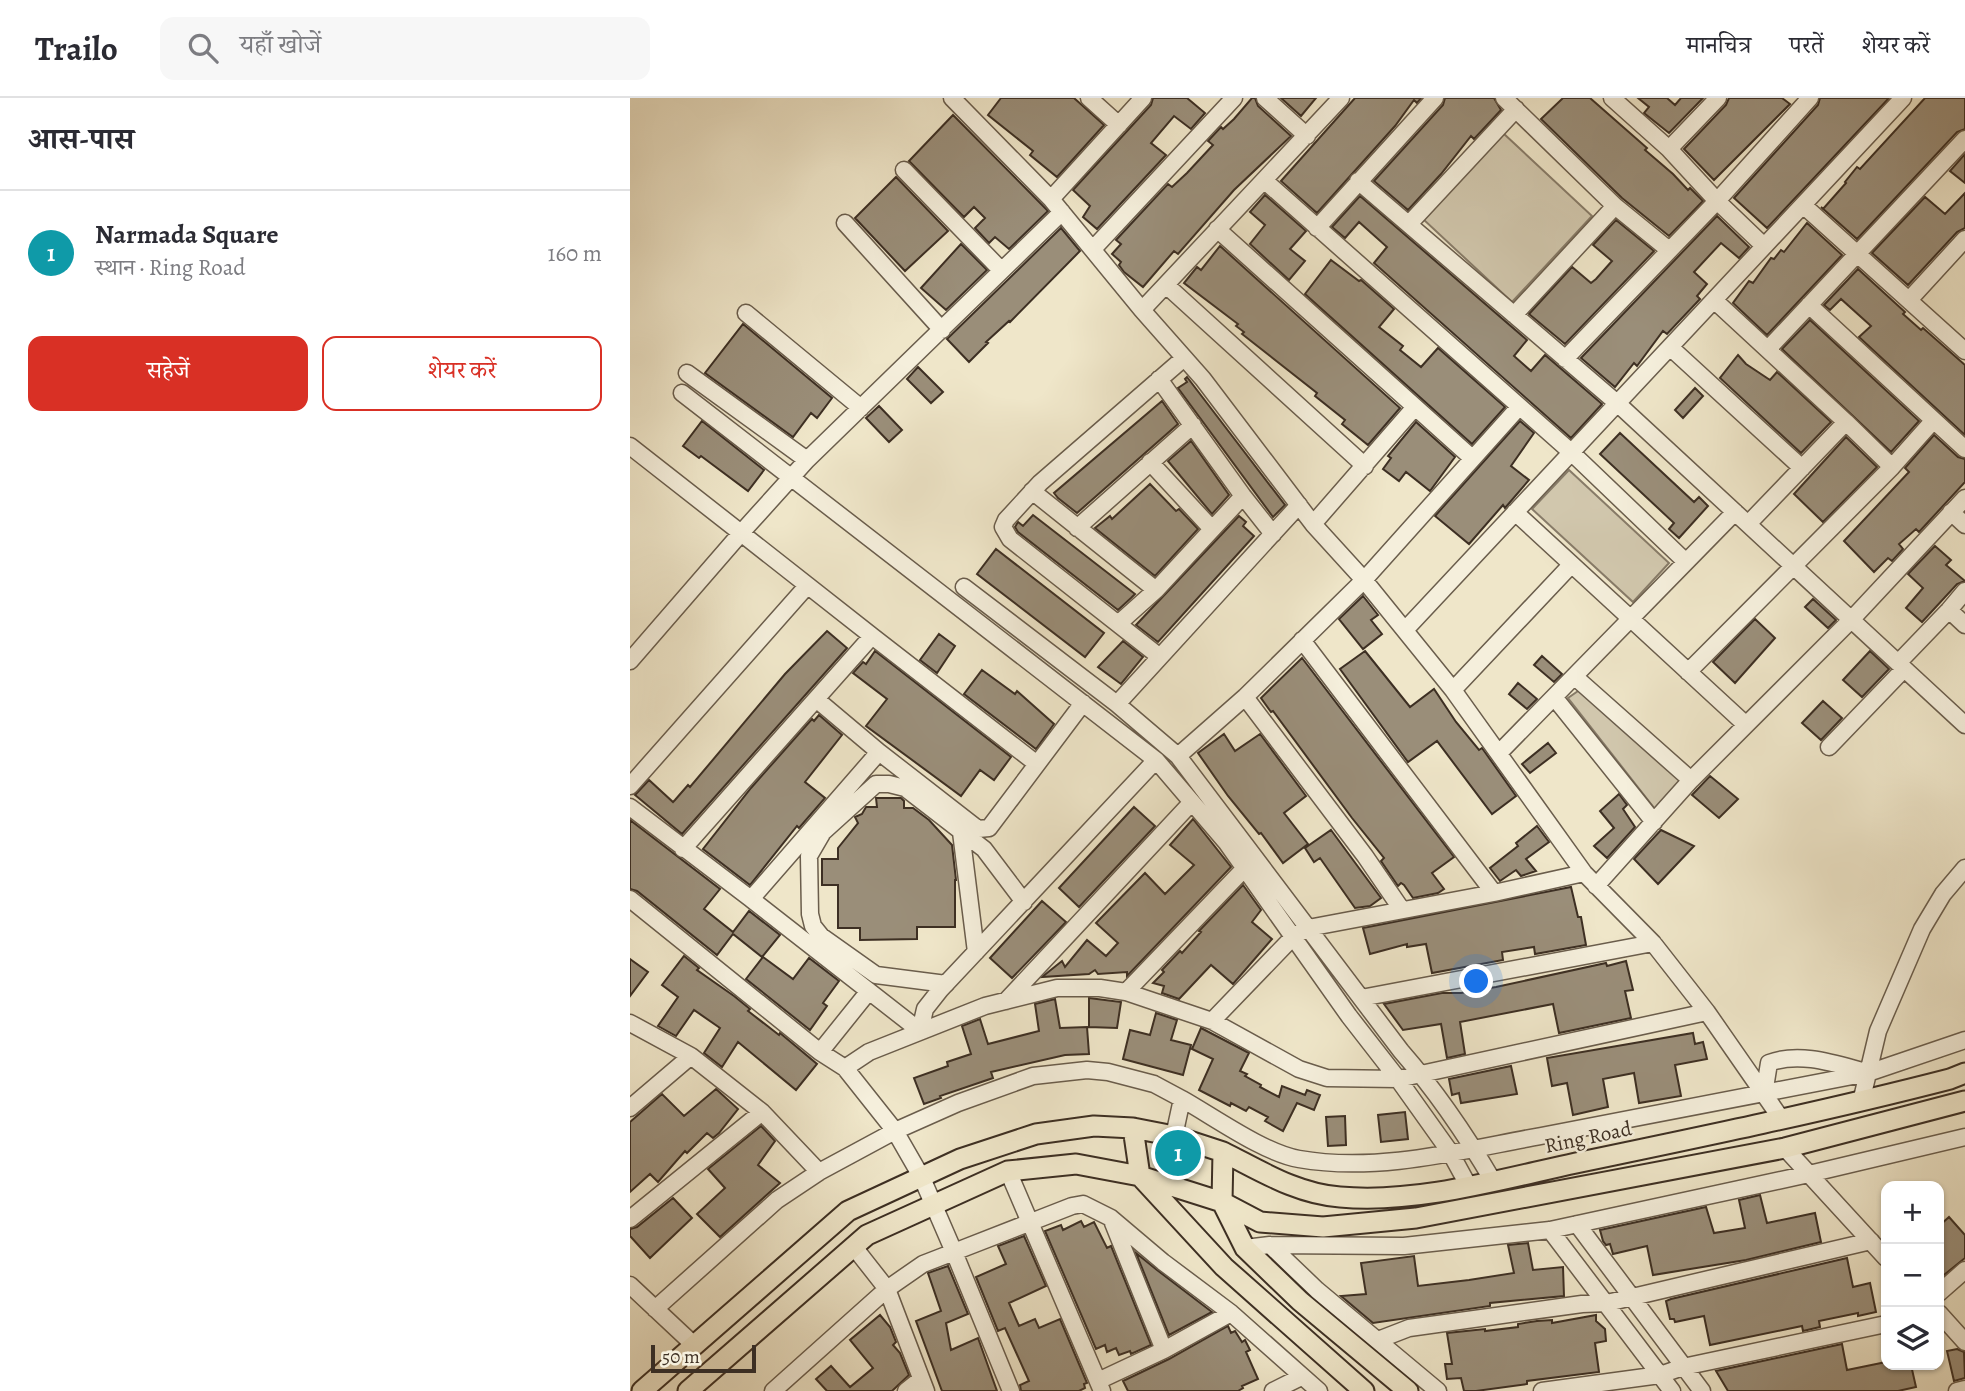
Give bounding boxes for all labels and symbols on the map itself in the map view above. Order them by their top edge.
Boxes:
your location [1459,964,1493,998]
street label: Ring Road [1542,1114,1635,1160]
pin: 1 [1155,1127,1201,1179]
scale bar [651,1342,756,1374]

